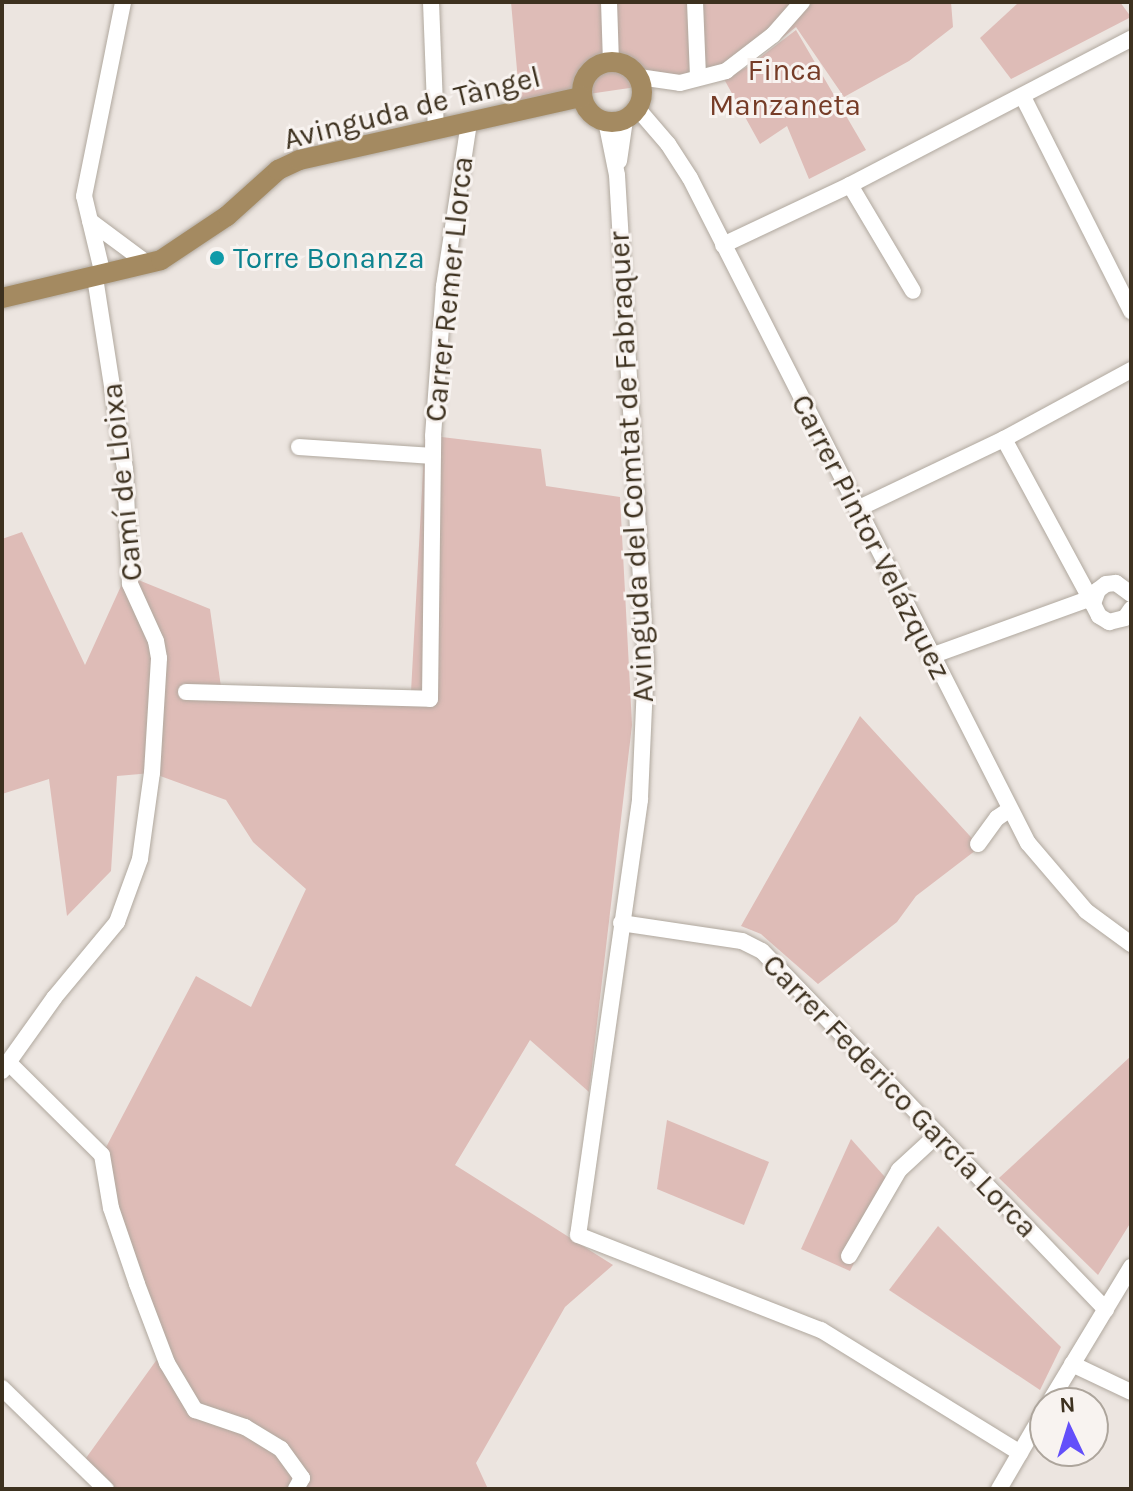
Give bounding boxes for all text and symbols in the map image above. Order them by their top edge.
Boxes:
park label: Finca Manzaneta [709,52,861,122]
street label: Avinguda de Tàngel [280,59,544,157]
street label: Carrer Remer Llorca [417,154,481,424]
street label: Avinguda del Comtat de Fabraquer [601,230,661,704]
place label: Torre Bonanza [233,240,425,276]
marker: Torre Bonanza [208,249,226,267]
street label: Camí de Lloixa [94,381,150,583]
street label: Carrer Pintor Velázquez [783,388,959,686]
street label: Carrer Federico García Lorca [755,947,1045,1245]
north arrow [1029,1387,1109,1467]
text: N [1059,1392,1076,1419]

